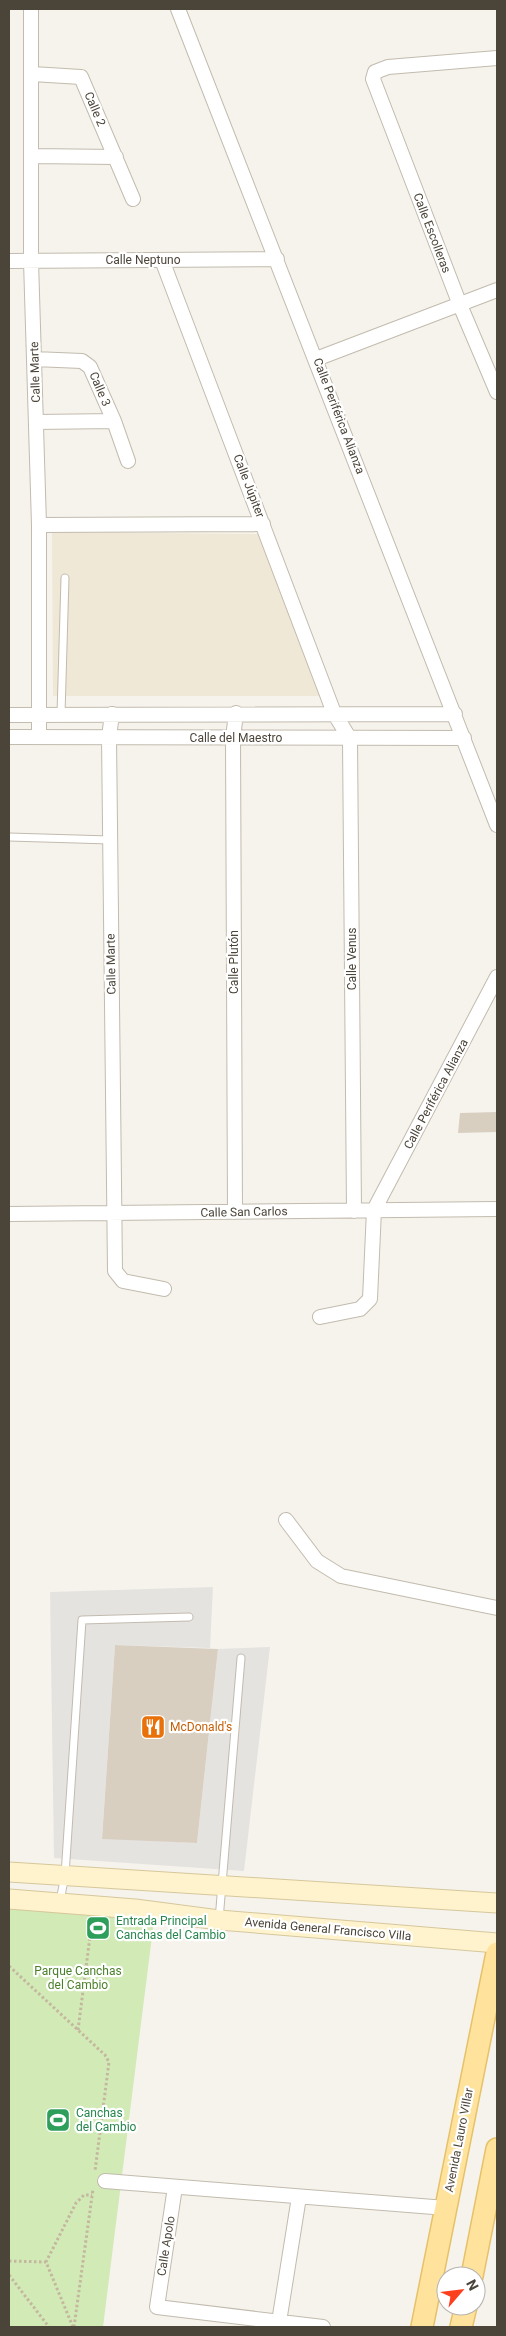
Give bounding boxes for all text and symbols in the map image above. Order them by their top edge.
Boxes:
street label: Calle 2 [81,90,109,129]
street label: Calle Escolleras [410,191,454,275]
street label: Calle Neptuno [105,253,181,267]
street label: Calle Marte [27,341,43,403]
street label: Calle Periférica Alianza [310,356,368,476]
street label: Calle 3 [86,370,114,408]
street label: Calle Júpiter [231,452,267,520]
street label: Calle del Maestro [190,731,283,745]
street label: Calle Venus [345,928,359,990]
street label: Calle Plutón [227,930,241,994]
street label: Calle Marte [103,933,119,995]
street label: Calle Periférica Alianza [401,1036,471,1152]
street label: Calle San Carlos [200,1204,288,1220]
restaurant icon: McDonald's [140,1714,166,1740]
place label: McDonald's [170,1720,232,1734]
place label: Entrada Principal Canchas del Cambio [116,1914,226,1942]
sports icon: Entrada Principal Canchas del Cambio [85,1915,111,1941]
street label: Avenida General Francisco Villa [244,1915,412,1943]
park label: Parque Canchas del Cambio [34,1964,122,1992]
street label: Avenida Lauro Villar [442,2087,476,2193]
place label: Canchas del Cambio [76,2106,137,2134]
sports icon: Canchas del Cambio [45,2107,71,2133]
street label: Calle Apolo [154,2215,178,2277]
north arrow [436,2266,486,2316]
text: N [463,2277,482,2293]

